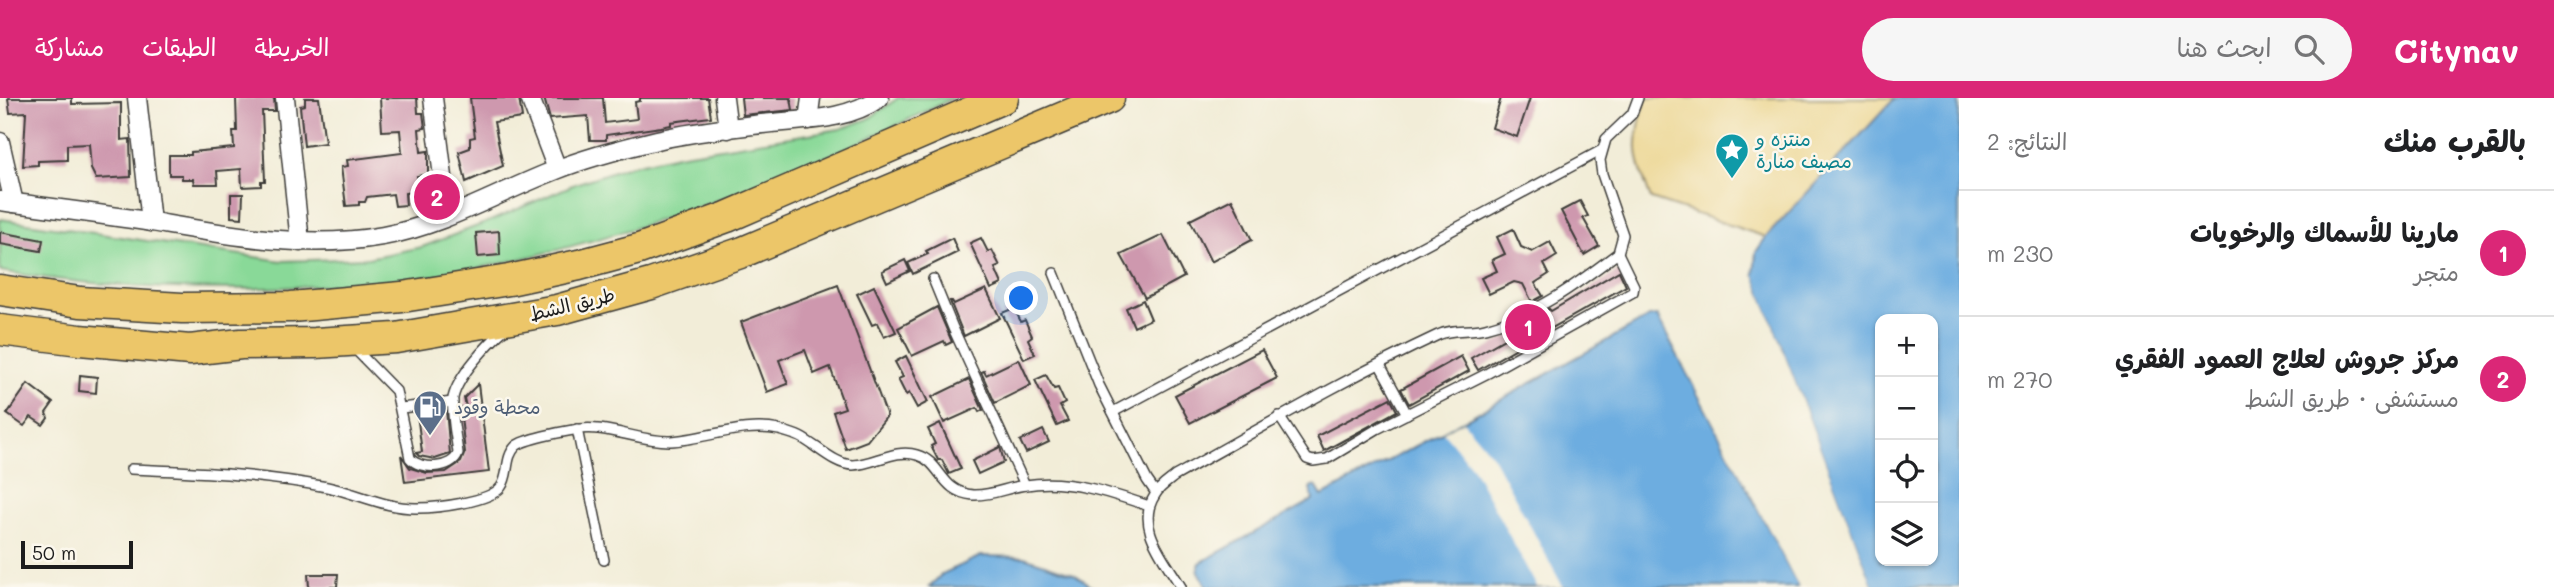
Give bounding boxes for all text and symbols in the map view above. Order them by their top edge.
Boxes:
search box [1862,18,2352,81]
text: Citynav [2394,28,2519,71]
text: ابحث هنا [2176,30,2272,64]
icon: search [2290,30,2328,68]
text: مشاركة [35,31,104,62]
text: الطبقات [142,31,217,62]
text: الخريطة [255,31,329,62]
text: بالقرب منك [2384,120,2526,160]
place label: منتزه و مصيف منارة [1754,126,1852,173]
text: النتائج: 2 [1987,126,2067,156]
place icon: منتزه و مصيف منارة [1713,131,1751,180]
pin: 2 [414,171,460,223]
text: مارينا للأسماك والرخويات [2190,215,2459,249]
text: 230 m [1987,238,2053,268]
text: 1 [2498,238,2508,268]
text: متجر [2414,257,2459,287]
street label: طريق الشط [527,281,617,326]
your location [1004,281,1038,315]
pin: 1 [1505,301,1551,353]
map controls [1875,314,1938,566]
button: + [1875,314,1938,377]
text: مركز جروش لعلاج العمود الفقري [2115,341,2459,375]
text: 270 m [1987,364,2053,394]
text: 2 [2497,364,2509,394]
button: − [1875,377,1938,440]
text: مستشفى · طريق الشط [2244,383,2459,413]
fuel station icon: محطة وقود [411,388,449,437]
place label: محطة وقود [454,394,541,419]
button: locate [1875,440,1938,503]
button: layers [1875,503,1938,566]
scale bar [21,538,133,570]
text: 50 m [32,540,76,565]

